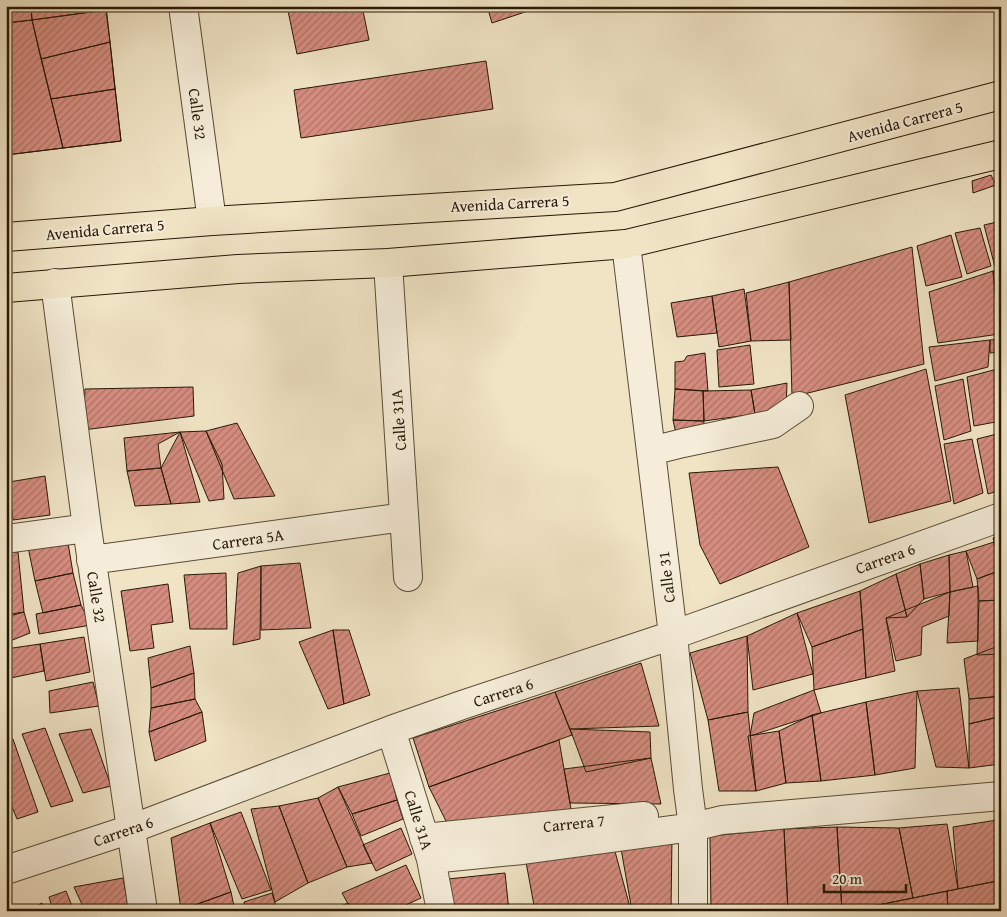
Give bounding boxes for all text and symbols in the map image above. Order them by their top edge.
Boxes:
street label: Calle 32 [183,87,213,141]
street label: Avenida Carrera 5 [844,94,966,148]
street label: Avenida Carrera 5 [450,188,570,218]
street label: Avenida Carrera 5 [45,212,165,246]
street label: Calle 31A [384,388,412,451]
street label: Carrera 5A [211,522,285,556]
street label: Carrera 6 [852,536,918,580]
street label: Calle 31 [651,550,681,604]
street label: Calle 32 [81,570,113,624]
street label: Carrera 6 [470,671,536,713]
street label: Calle 31A [399,787,440,853]
street label: Carrera 7 [542,808,606,838]
street label: Carrera 6 [90,809,156,852]
scale bar [824,862,907,894]
text: 20 m [832,868,863,889]

